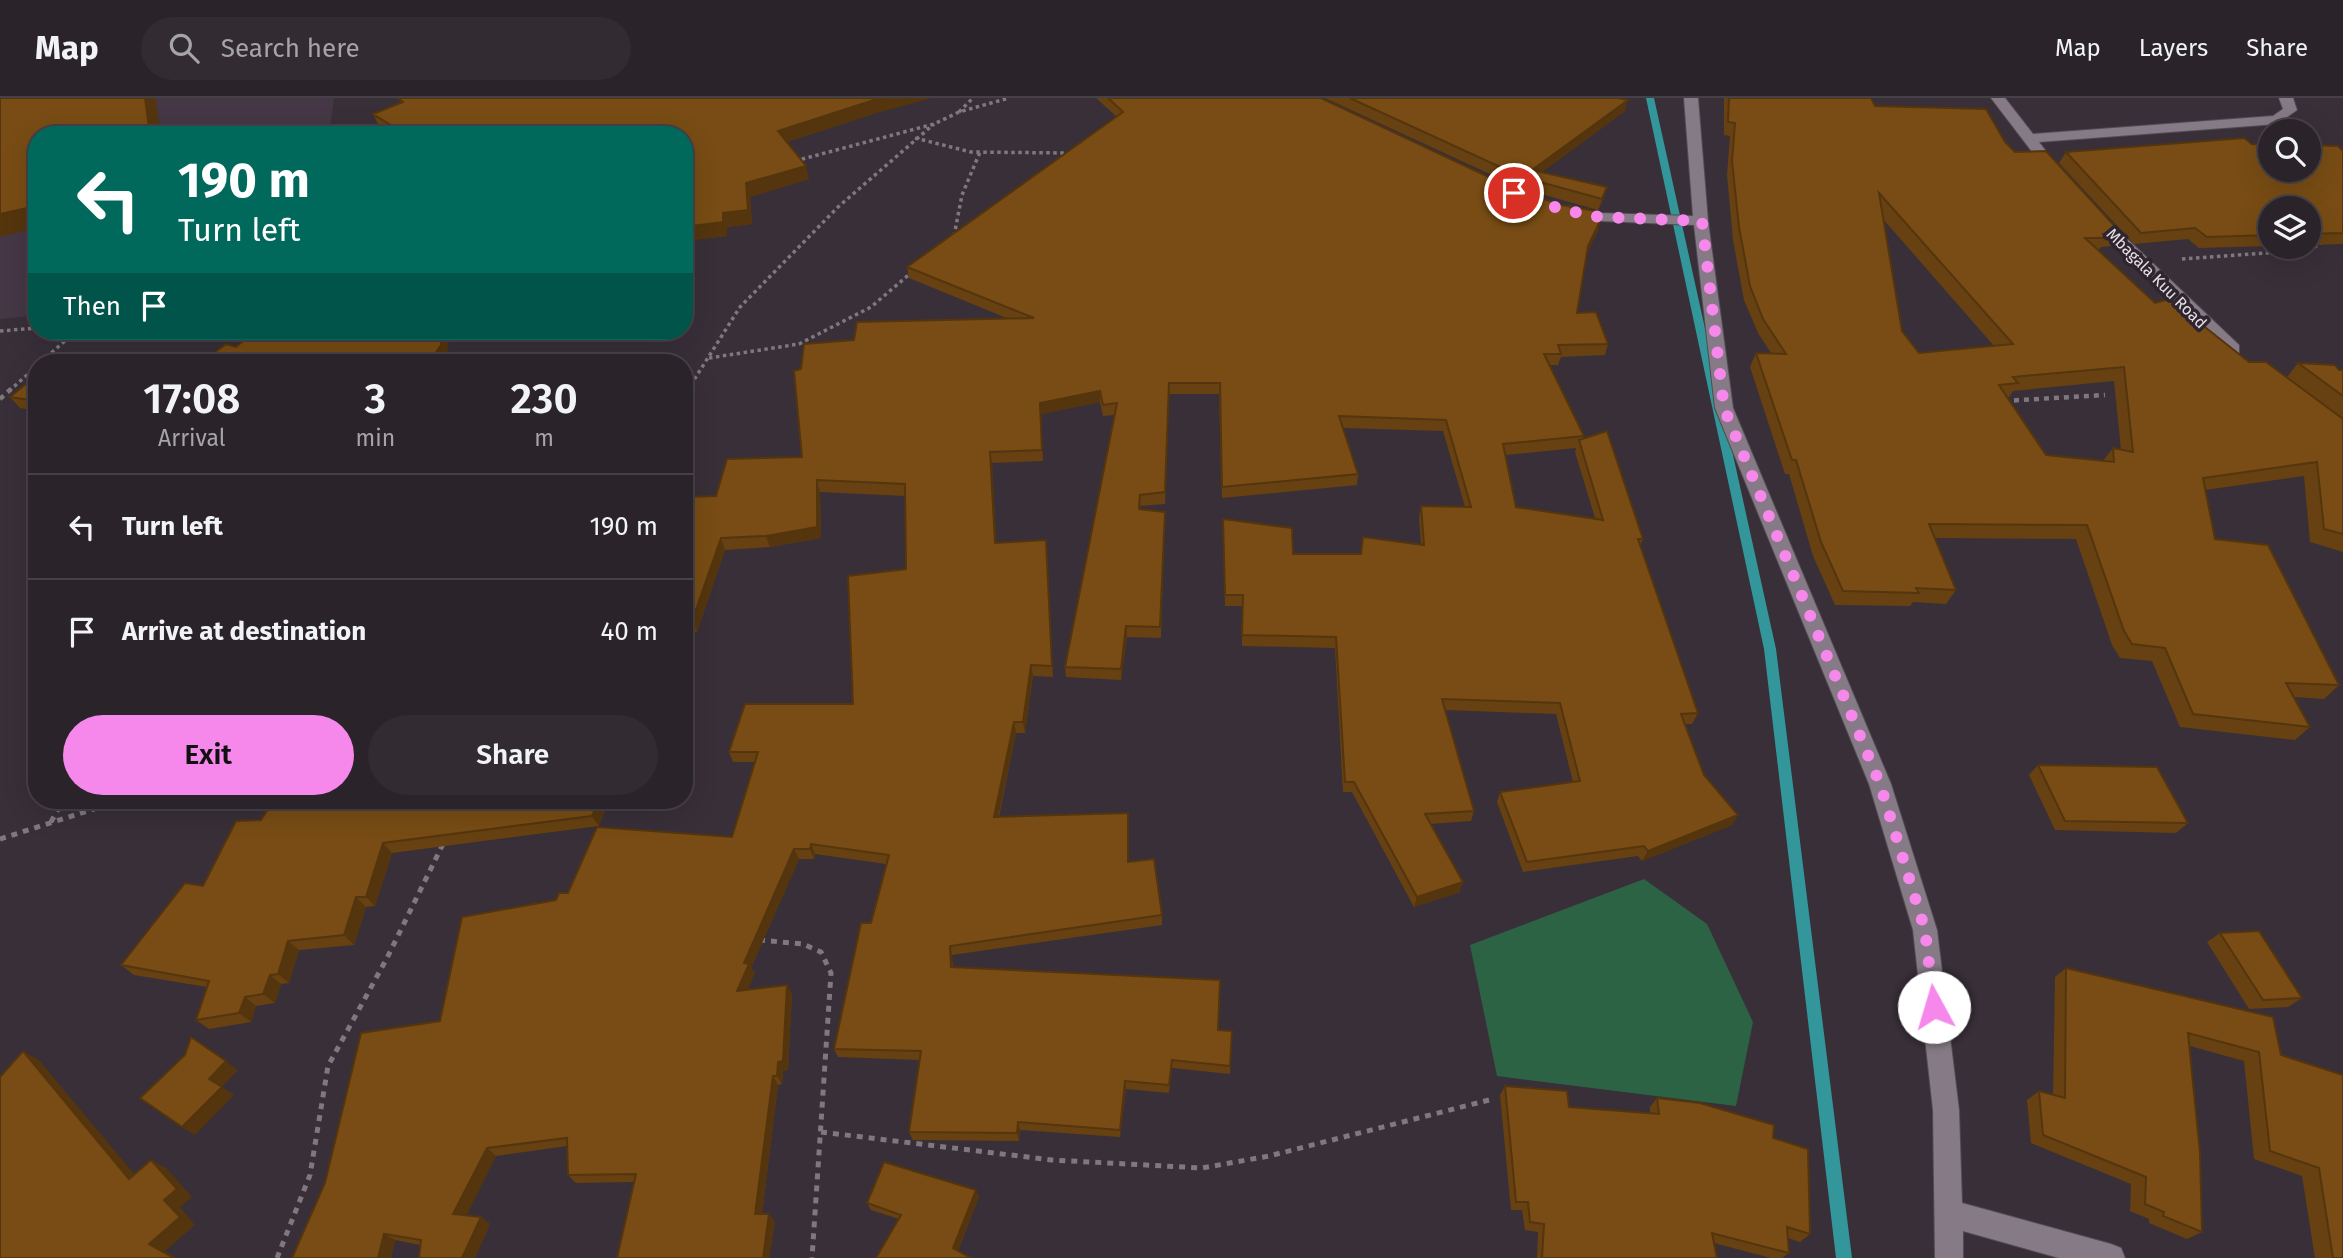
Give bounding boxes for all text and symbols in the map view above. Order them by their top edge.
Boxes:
search box [141,17,631,80]
text: Map [35,28,99,68]
icon: search [165,29,203,67]
text: Search here [221,33,360,64]
text: Map [2055,34,2101,62]
text: Layers [2139,34,2208,62]
text: Share [2246,34,2308,62]
map controls [2258,119,2321,259]
button: search [2258,119,2321,182]
text: 190 m [178,151,310,210]
icon: left [63,154,154,245]
pin [1484,163,1544,223]
icon: arrive [1495,174,1533,212]
button: layers [2258,196,2321,259]
text: Turn left [178,211,300,249]
street label: Mbagala Kuu Road [2103,224,2211,332]
icon: arrive [135,287,173,325]
text: Then [63,291,121,322]
text: 17:08 [143,374,240,424]
text: 3 [365,374,386,424]
text: 230 [511,374,578,424]
text: Arrival [158,424,225,452]
text: min [356,424,395,452]
text: m [534,424,554,452]
icon: left [63,508,101,546]
text: Turn left [122,511,223,542]
text: 190 m [589,511,658,542]
icon: arrive [63,613,101,651]
text: Arrive at destination [122,616,366,647]
text: 40 m [600,616,658,647]
button: Exit [63,715,354,795]
button: Share [368,715,658,795]
position arrow [1897,970,1971,1044]

